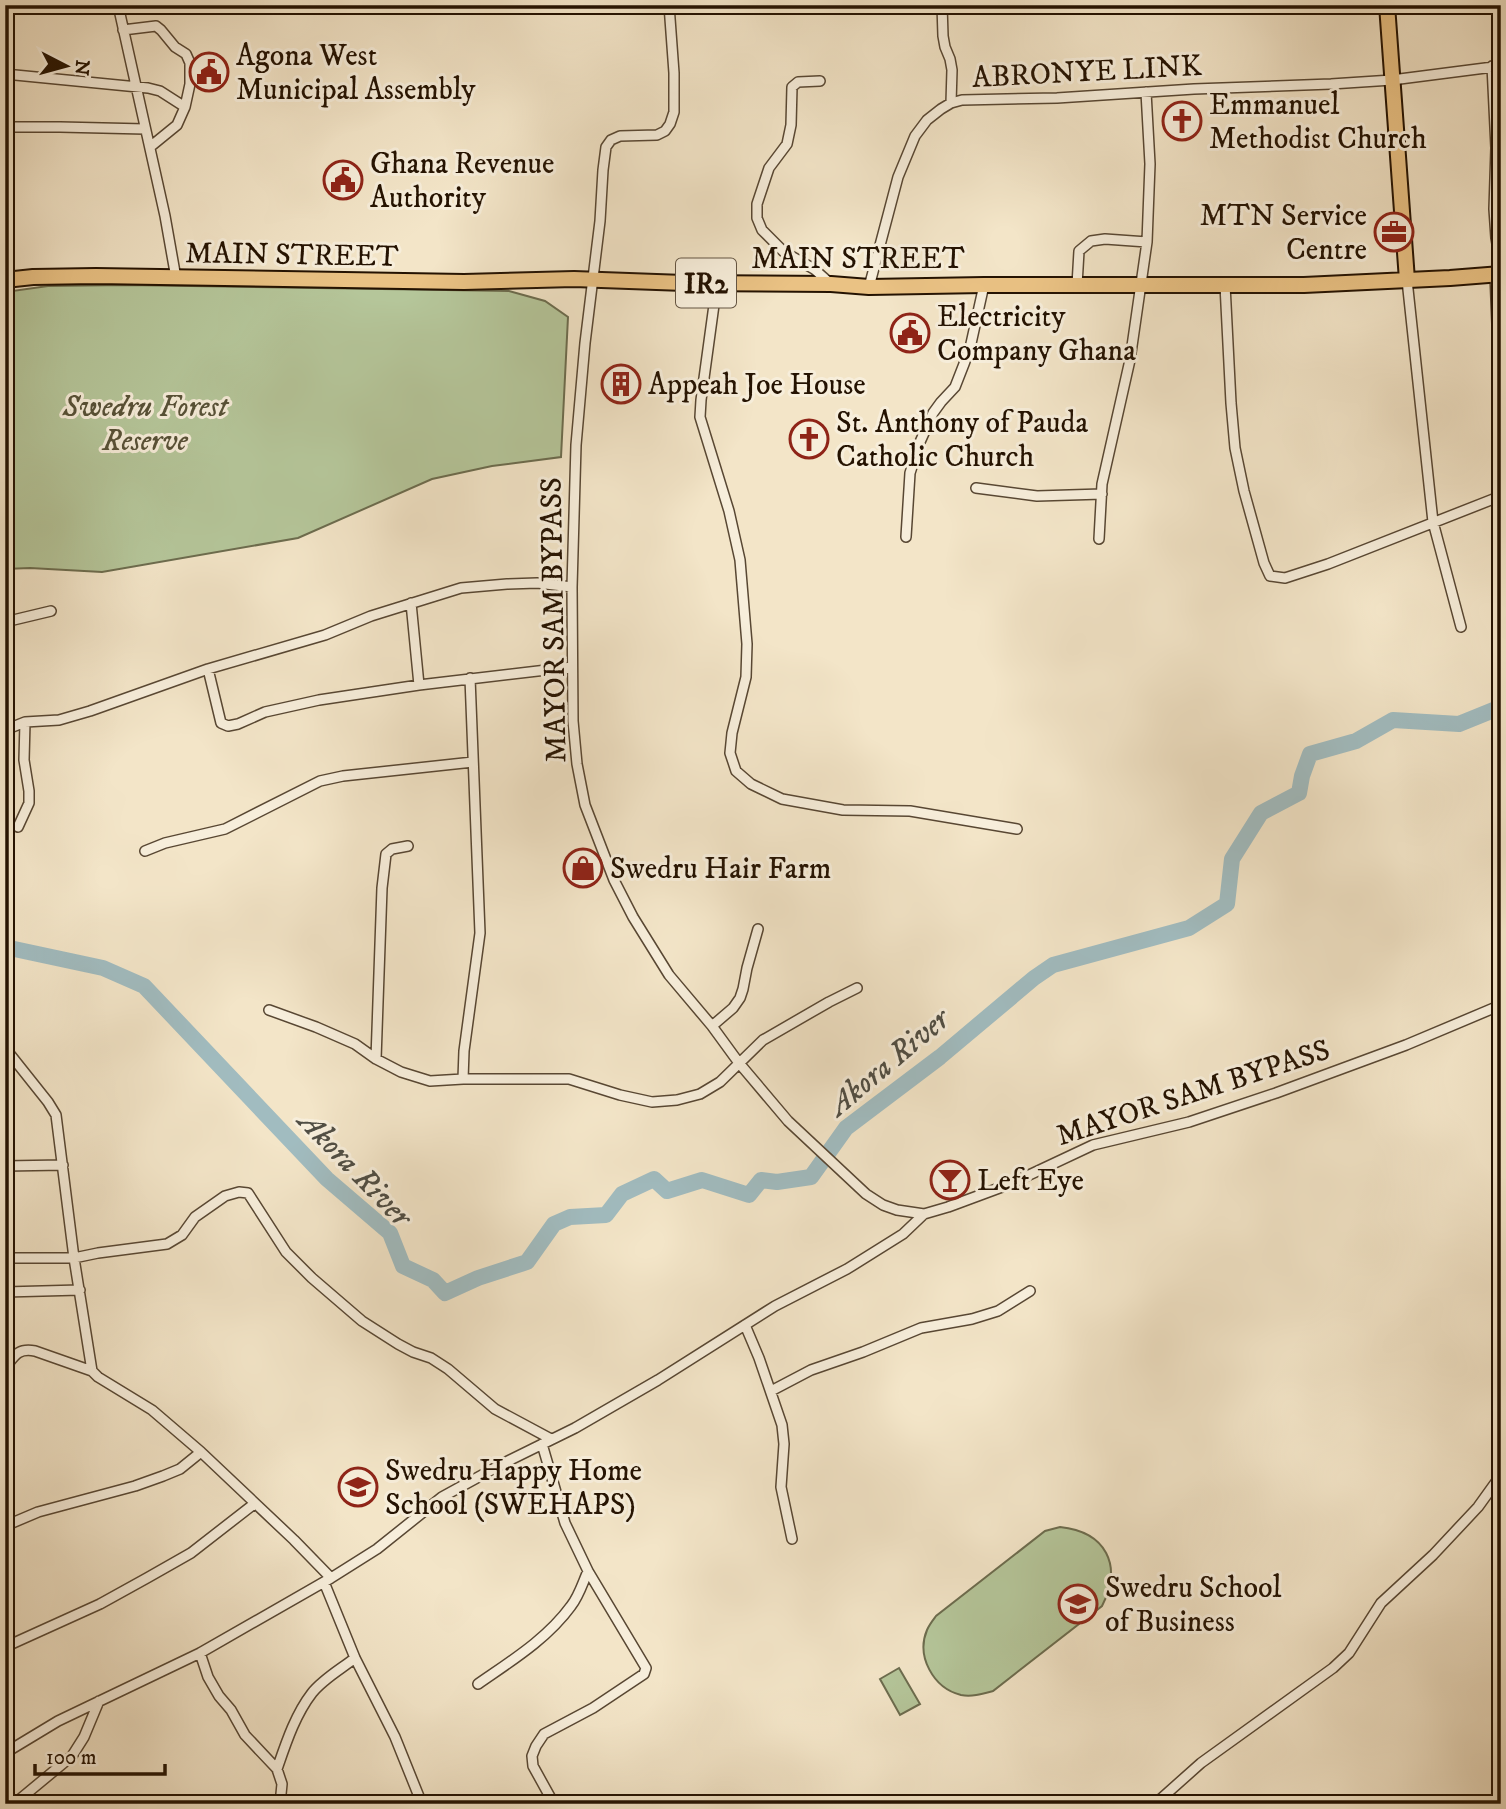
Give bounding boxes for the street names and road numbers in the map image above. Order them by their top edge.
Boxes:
street label: ABRONYE LINK [971,48,1203,97]
street label: MAIN STREET [185,235,399,276]
street label: MAIN STREET [751,241,965,278]
road number: IR2 [676,258,736,308]
street label: MAYOR SAM BYPASS [534,477,575,763]
street label: MAYOR SAM BYPASS [1052,1032,1335,1155]

